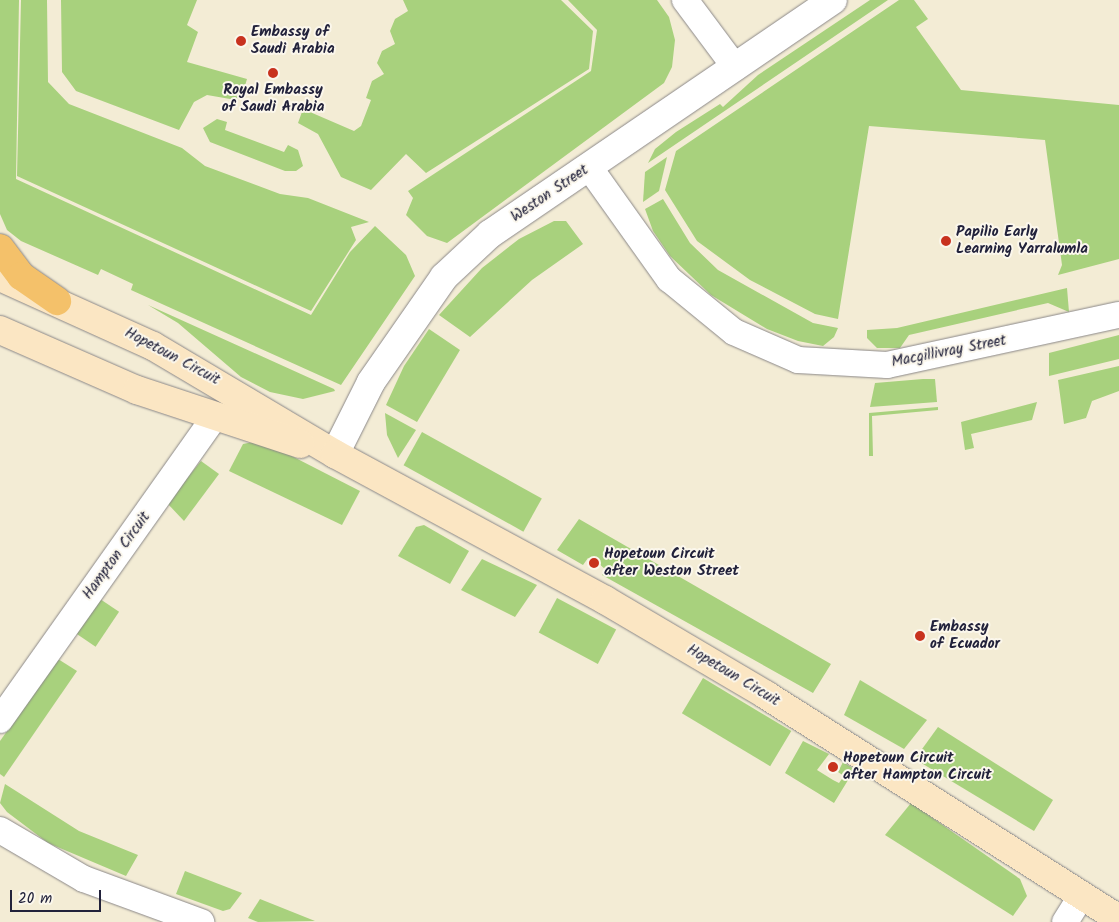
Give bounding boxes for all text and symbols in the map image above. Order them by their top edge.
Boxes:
place label: Embassy of Saudi Arabia [251,23,335,58]
marker: Embassy of Saudi Arabia [235,35,247,47]
marker: Royal Embassy of Saudi Arabia [267,67,279,79]
place label: Royal Embassy of Saudi Arabia [222,81,324,116]
street label: Weston Street [508,162,592,226]
place label: Papilio Early Learning Yarralumla [956,223,1088,258]
marker: Papilio Early Learning Yarralumla [940,235,952,247]
street label: Hopetoun Circuit [121,324,223,390]
street label: Macgillivray Street [890,332,1008,372]
street label: Hampton Circuit [79,509,155,603]
place label: Hopetoun Circuit after Weston Street [604,545,739,580]
marker: Hopetoun Circuit after Weston Street [588,557,600,569]
place label: Embassy of Ecuador [930,618,1000,653]
marker: Embassy of Ecuador [914,630,926,642]
street label: Hopetoun Circuit [683,641,783,711]
place label: Hopetoun Circuit after Hampton Circuit [843,749,992,784]
marker: Hopetoun Circuit after Hampton Circuit [827,761,839,773]
scale bar [12,880,104,912]
text: 20 m [18,887,52,911]

